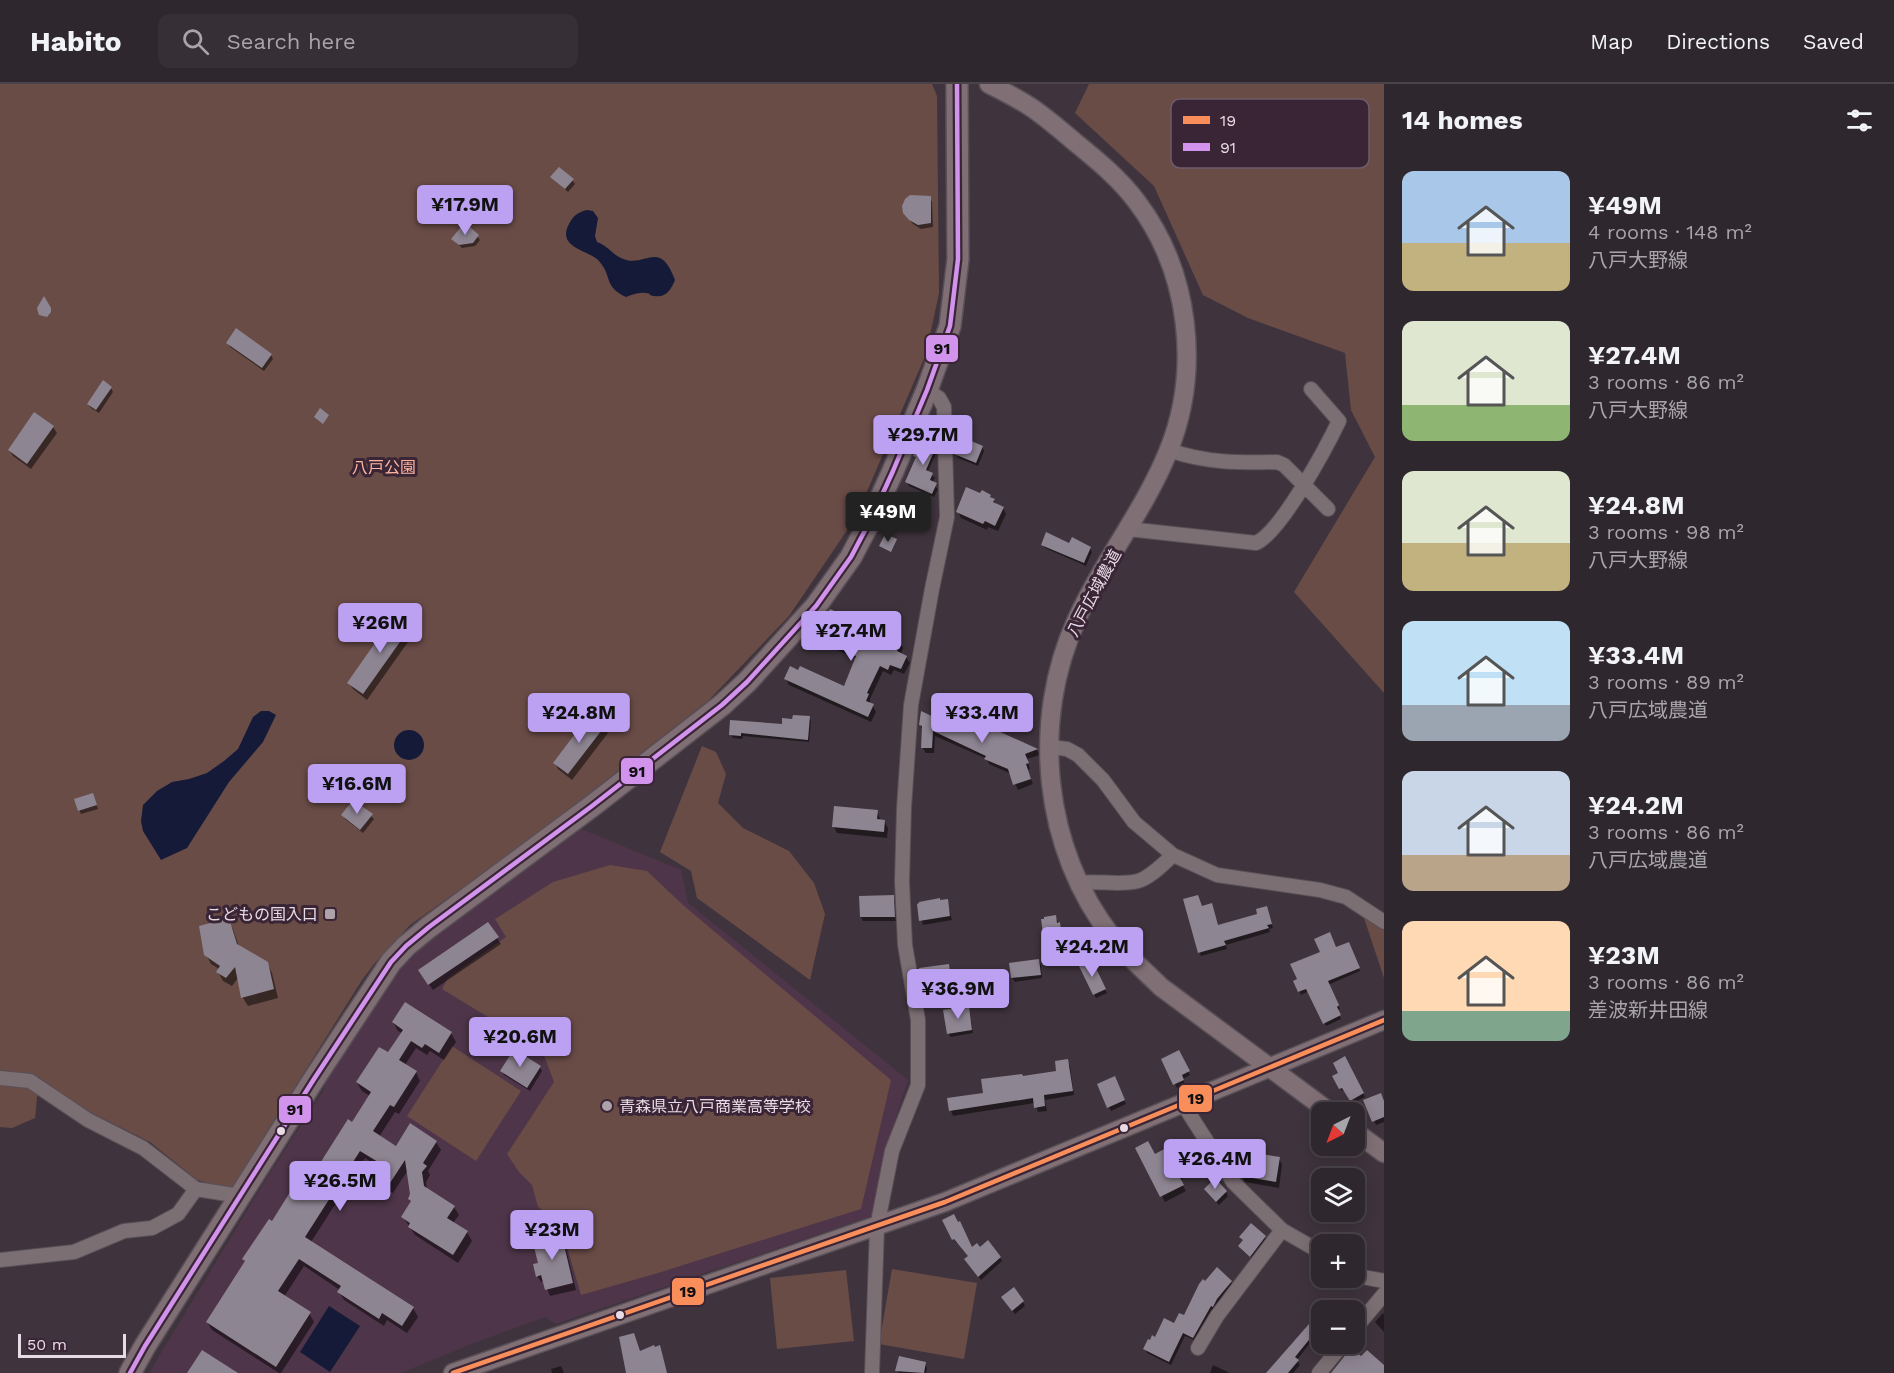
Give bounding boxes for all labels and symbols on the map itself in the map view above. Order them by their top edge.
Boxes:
legend [1171,99,1369,168]
text: 19 [1220,111,1236,130]
text: 91 [1220,138,1236,157]
pin: ¥17.9M [416,185,514,236]
line badge: 91 [925,334,959,363]
text: 91 [934,339,950,358]
pin: ¥29.7M [874,415,972,466]
park label: 八戸公園 [352,458,416,477]
pin: ¥49M [852,492,924,543]
street label: 八戸広域農道 [1063,546,1125,640]
pin: ¥26M [344,603,416,654]
pin: ¥27.4M [802,611,900,662]
pin: ¥24.8M [530,693,628,744]
pin: ¥33.4M [933,693,1031,744]
line badge: 91 [620,757,654,785]
text: 91 [629,762,645,781]
pin: ¥16.6M [308,764,406,815]
place label: こどもの国入口 [206,905,318,924]
marker: こどもの国入口 [323,907,337,921]
pin: ¥24.2M [1043,927,1141,978]
pin: ¥36.9M [909,969,1007,1020]
pin: ¥20.6M [471,1017,569,1068]
line badge: 19 [1178,1084,1213,1113]
text: 19 [1188,1089,1205,1108]
line badge: 91 [278,1095,312,1124]
place label: 青森県立八戸商業高等学校 [619,1097,811,1116]
marker: 青森県立八戸商業高等学校 [600,1099,614,1113]
text: 91 [287,1100,303,1119]
north arrow [1311,1102,1365,1156]
unlabelled marker [1118,1122,1130,1134]
unlabelled marker [275,1125,287,1137]
pin: ¥26.4M [1166,1139,1264,1190]
pin: ¥26.5M [291,1161,389,1212]
pin: ¥23M [516,1210,588,1261]
line badge: 19 [671,1277,705,1306]
text: 19 [680,1282,697,1301]
unlabelled marker [614,1309,626,1321]
scale bar [18,1331,126,1358]

